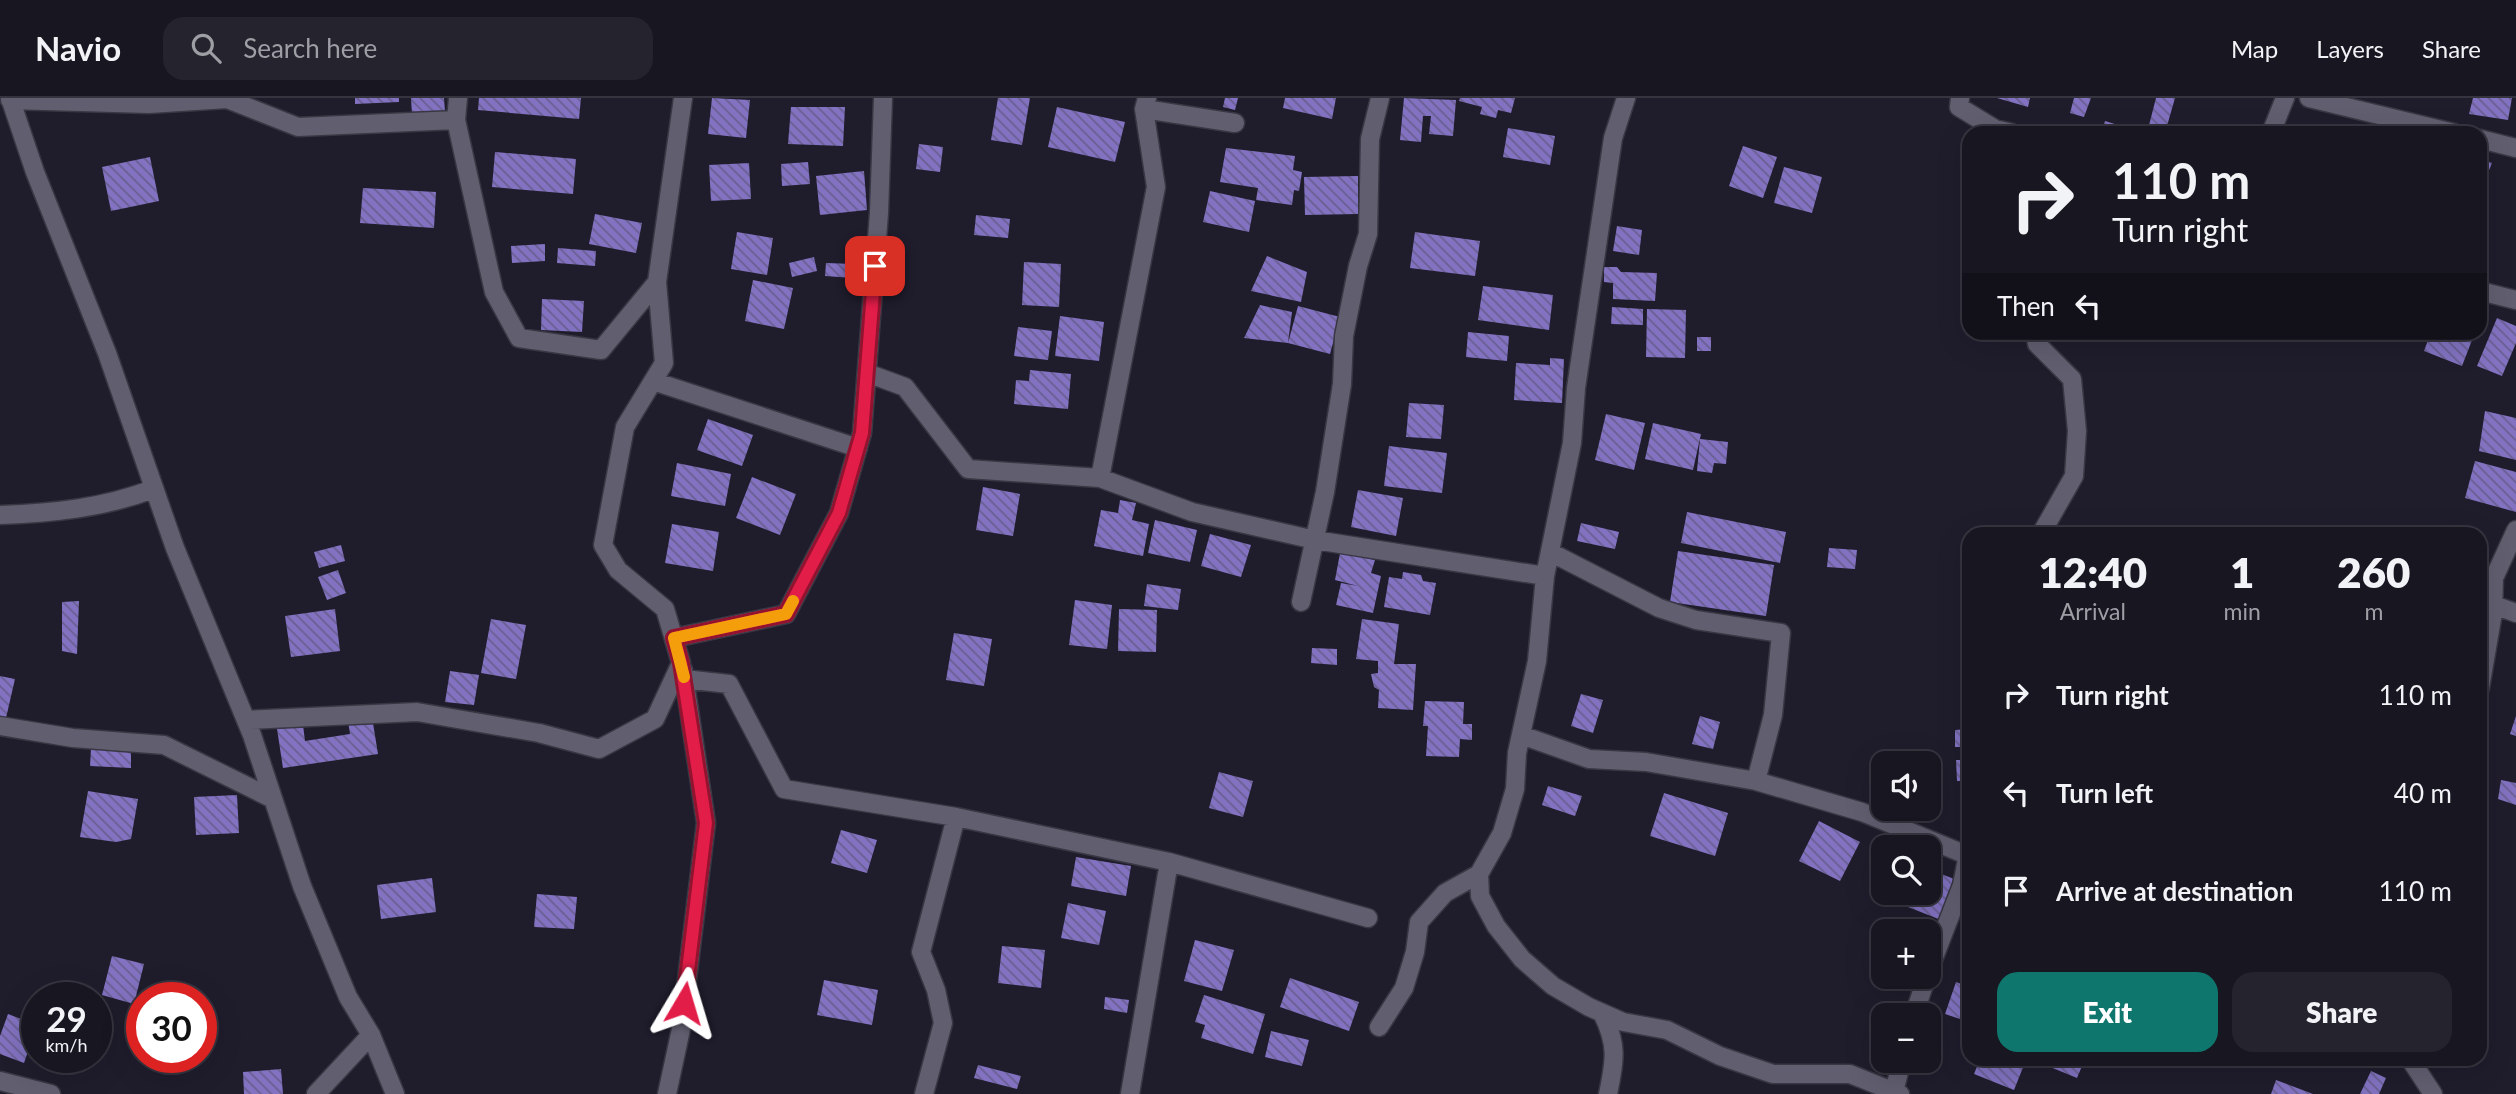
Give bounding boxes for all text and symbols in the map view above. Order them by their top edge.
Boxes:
search box [163,17,653,80]
text: Navio [35,28,121,68]
icon: search [187,29,225,67]
text: Search here [243,32,377,64]
text: Map [2231,34,2278,63]
text: Layers [2316,34,2384,63]
text: Share [2422,34,2481,63]
text: 110 m [2112,151,2250,209]
icon: right [1997,154,2088,245]
text: Turn right [2112,210,2248,249]
pin [845,236,905,296]
icon: arrive [856,247,894,285]
icon: left [2069,287,2107,325]
text: Then [1997,290,2055,322]
text: 12:40 [2039,547,2147,597]
text: 1 [2230,547,2254,597]
text: 260 [2337,547,2410,597]
text: Arrival [2060,597,2126,625]
text: min [2224,597,2261,625]
text: m [2364,597,2383,625]
icon: right [1997,676,2035,714]
text: Turn right [2056,679,2169,711]
text: 110 m [2379,679,2452,711]
map controls [1871,751,1941,1073]
button: sound [1871,751,1941,821]
icon: left [1997,774,2035,812]
text: Turn left [2056,777,2153,809]
text: 40 m [2394,777,2452,809]
button: search [1871,835,1941,905]
icon: arrive [1997,872,2035,910]
text: Arrive at destination [2056,875,2293,907]
text: 110 m [2379,875,2452,907]
button: + [1871,919,1941,989]
position arrow [647,966,721,1040]
button: Exit [1997,972,2218,1052]
button: Share [2232,972,2452,1052]
speed limit sign: 30 [126,982,217,1073]
text: 29 [46,997,87,1039]
button: − [1871,1003,1941,1073]
text: km/h [45,1034,88,1056]

